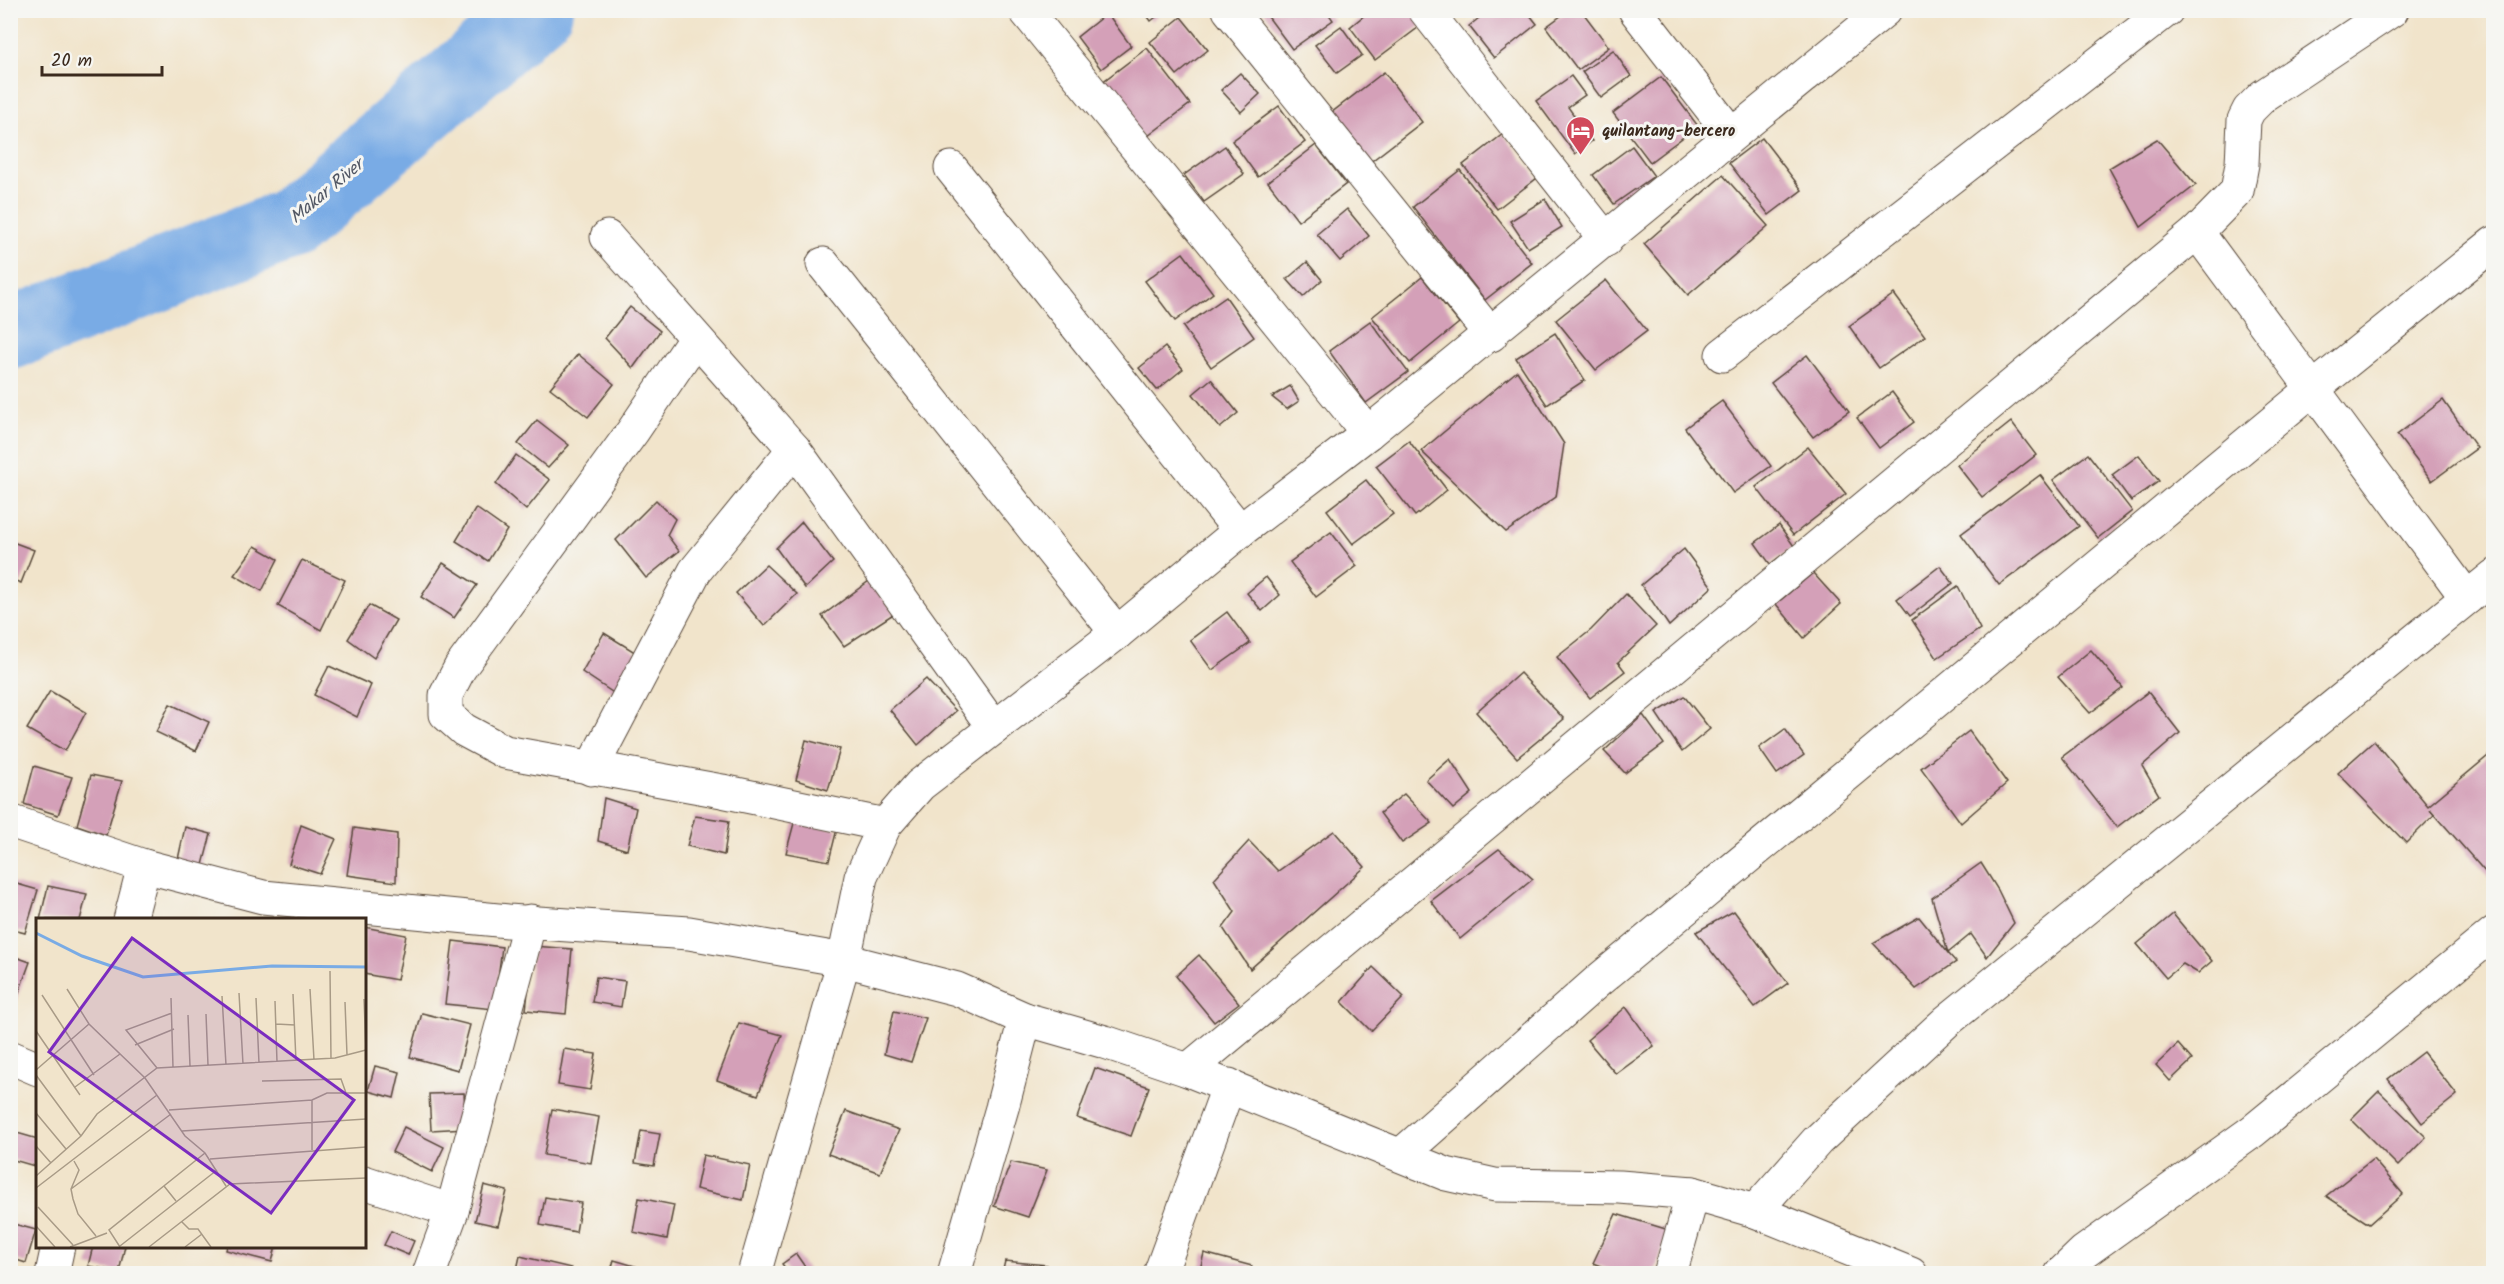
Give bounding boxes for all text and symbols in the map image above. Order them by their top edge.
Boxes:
scale bar [42,39,162,77]
text: 20 m [51,47,92,76]
hotel icon: quilantang-bercero [1565,114,1597,156]
place label: quilantang-bercero [1602,119,1735,144]
water label: Makar River [283,150,374,232]
inset map [36,918,366,1248]

